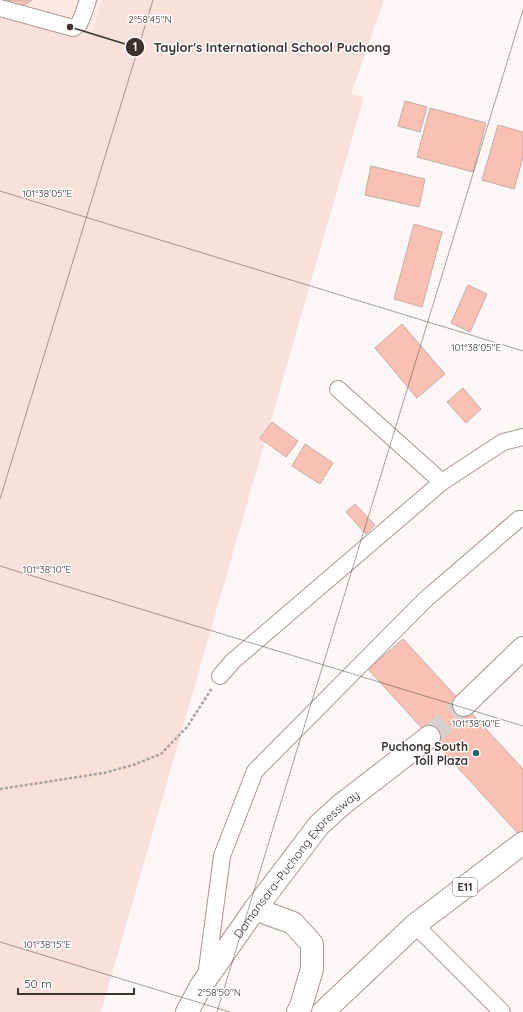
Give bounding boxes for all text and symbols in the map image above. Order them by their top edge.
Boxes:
text: 2°58'45"N [128,13,172,26]
callout: Taylor's International School Puchong [125,35,399,60]
text: 1 [133,39,137,54]
text: Taylor's International School Puchong [153,39,391,55]
text: 101°38'05"E [22,187,72,200]
text: 101°38'05"E [451,341,501,354]
text: 101°38'10"E [23,563,72,576]
text: 101°38'10"E [452,717,501,730]
place label: Puchong South Toll Plaza [381,739,468,768]
marker: Puchong South Toll Plaza [471,748,481,758]
street label: Damansara–Puchong Expressway [230,786,362,941]
road number: E11 [453,878,477,896]
text: 101°38'15"E [23,938,71,951]
scale bar [18,970,134,996]
text: 50 m [24,976,52,991]
text: 2°58'50"N [197,986,241,999]

